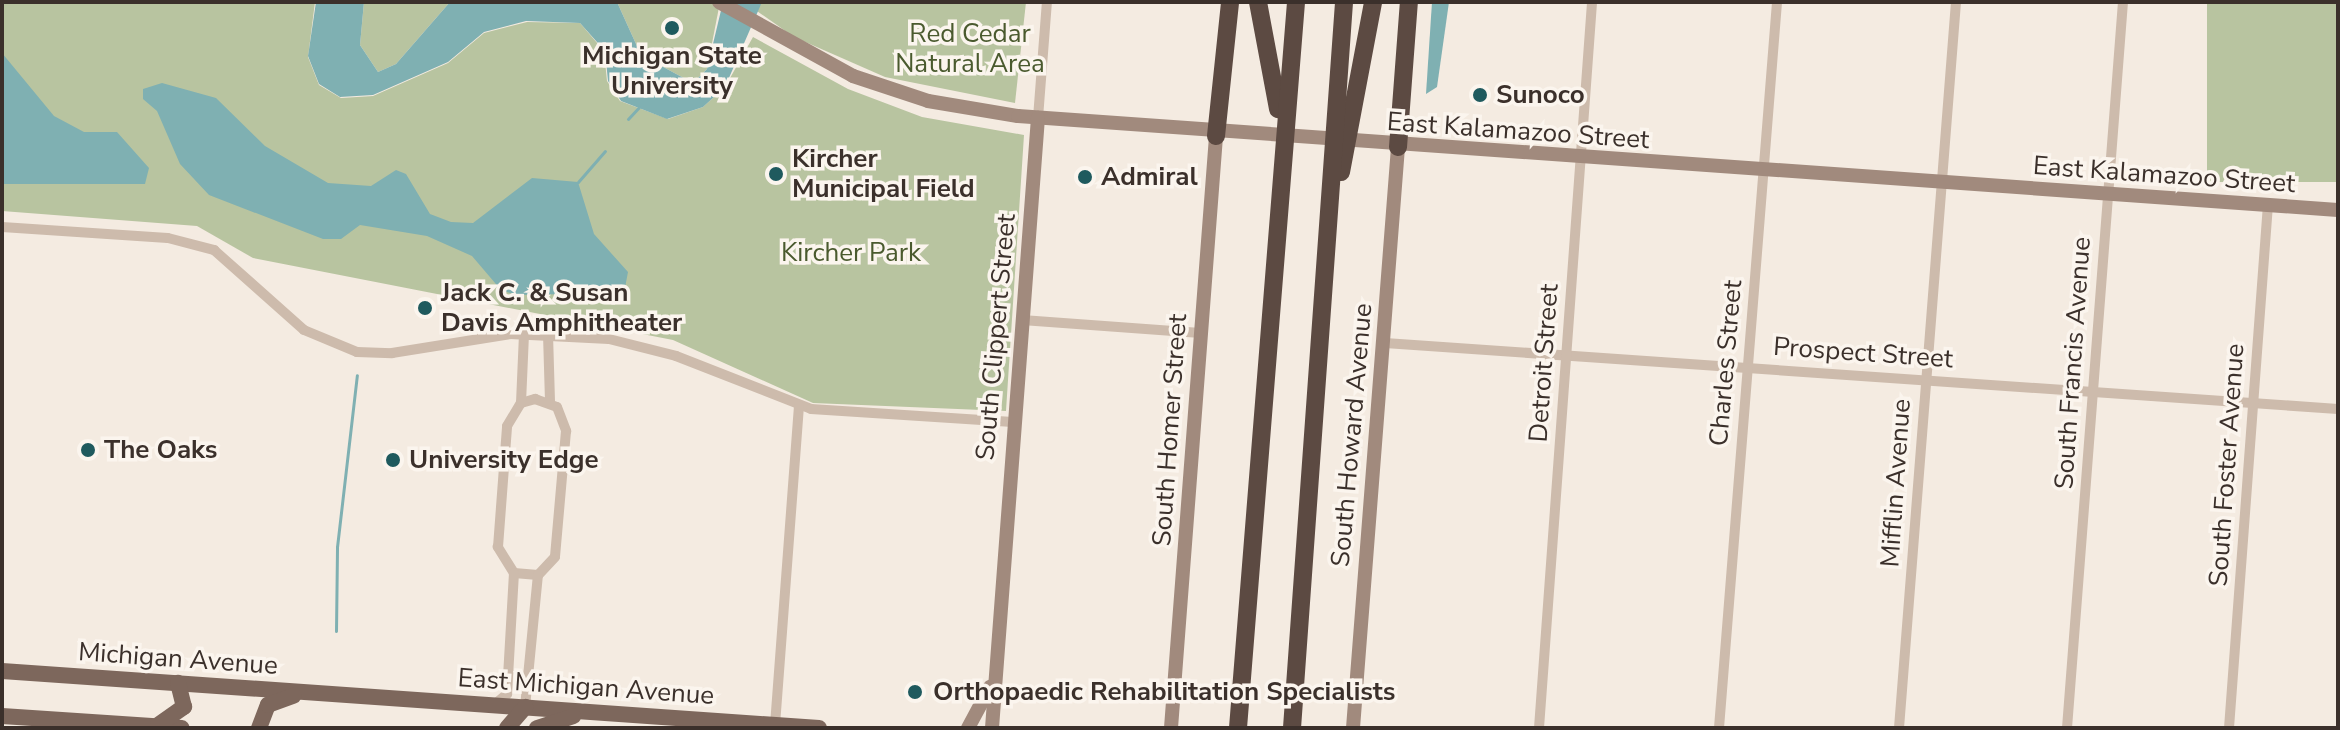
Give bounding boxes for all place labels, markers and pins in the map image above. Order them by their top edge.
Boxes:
marker: Michigan State University [663,19,681,37]
place label: Michigan State University [582,40,762,102]
place label: Sunoco [1496,79,1585,111]
marker: Sunoco [1471,86,1489,104]
place label: Kircher Municipal Field [792,143,975,204]
place label: Admiral [1101,161,1198,193]
marker: Kircher Municipal Field [767,165,785,183]
marker: Admiral [1076,168,1094,186]
place label: Jack C. & Susan Davis Amphitheater [441,277,682,338]
marker: Jack C. & Susan Davis Amphitheater [416,299,434,317]
place label: The Oaks [104,434,218,466]
marker: The Oaks [79,441,97,459]
place label: University Edge [409,444,599,476]
marker: University Edge [384,451,402,469]
place label: Orthopaedic Rehabilitation Specialists [933,676,1396,708]
marker: Orthopaedic Rehabilitation Specialists [904,681,926,703]

